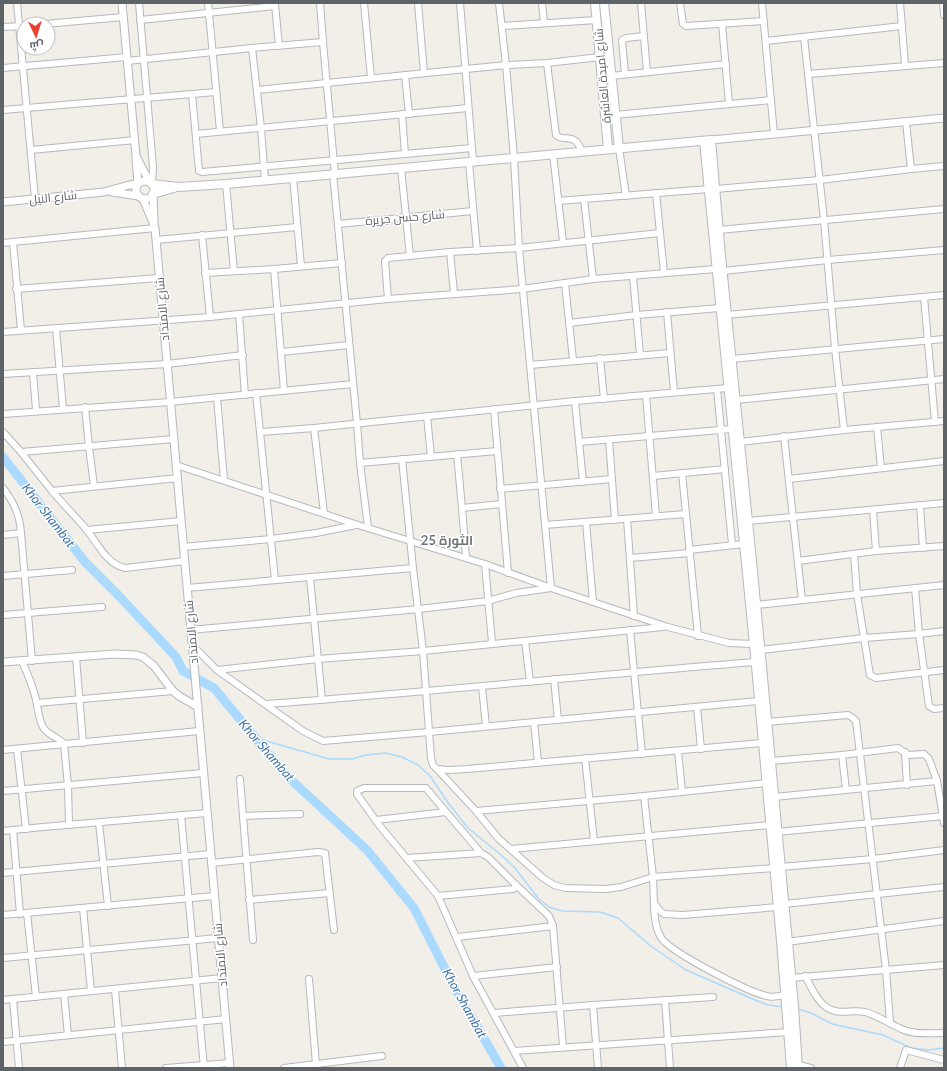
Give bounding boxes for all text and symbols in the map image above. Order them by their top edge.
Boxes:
north arrow [16,16,56,56]
street label: شارع امبدة العاشرة [590,28,615,124]
text: ش [29,39,44,53]
street label: شارع النيل [28,187,78,208]
street label: شارع حسن جزيرة [365,206,445,229]
street label: شارع الامتداد [152,276,173,342]
water label: Khor Shambat [19,480,79,551]
district label: الثورة 25 [421,532,473,549]
street label: شارع الامتداد [181,599,202,665]
water label: Khor Shambat [236,716,299,785]
street label: شارع الامتداد [210,922,231,988]
water label: Khor Shambat [439,965,491,1041]

